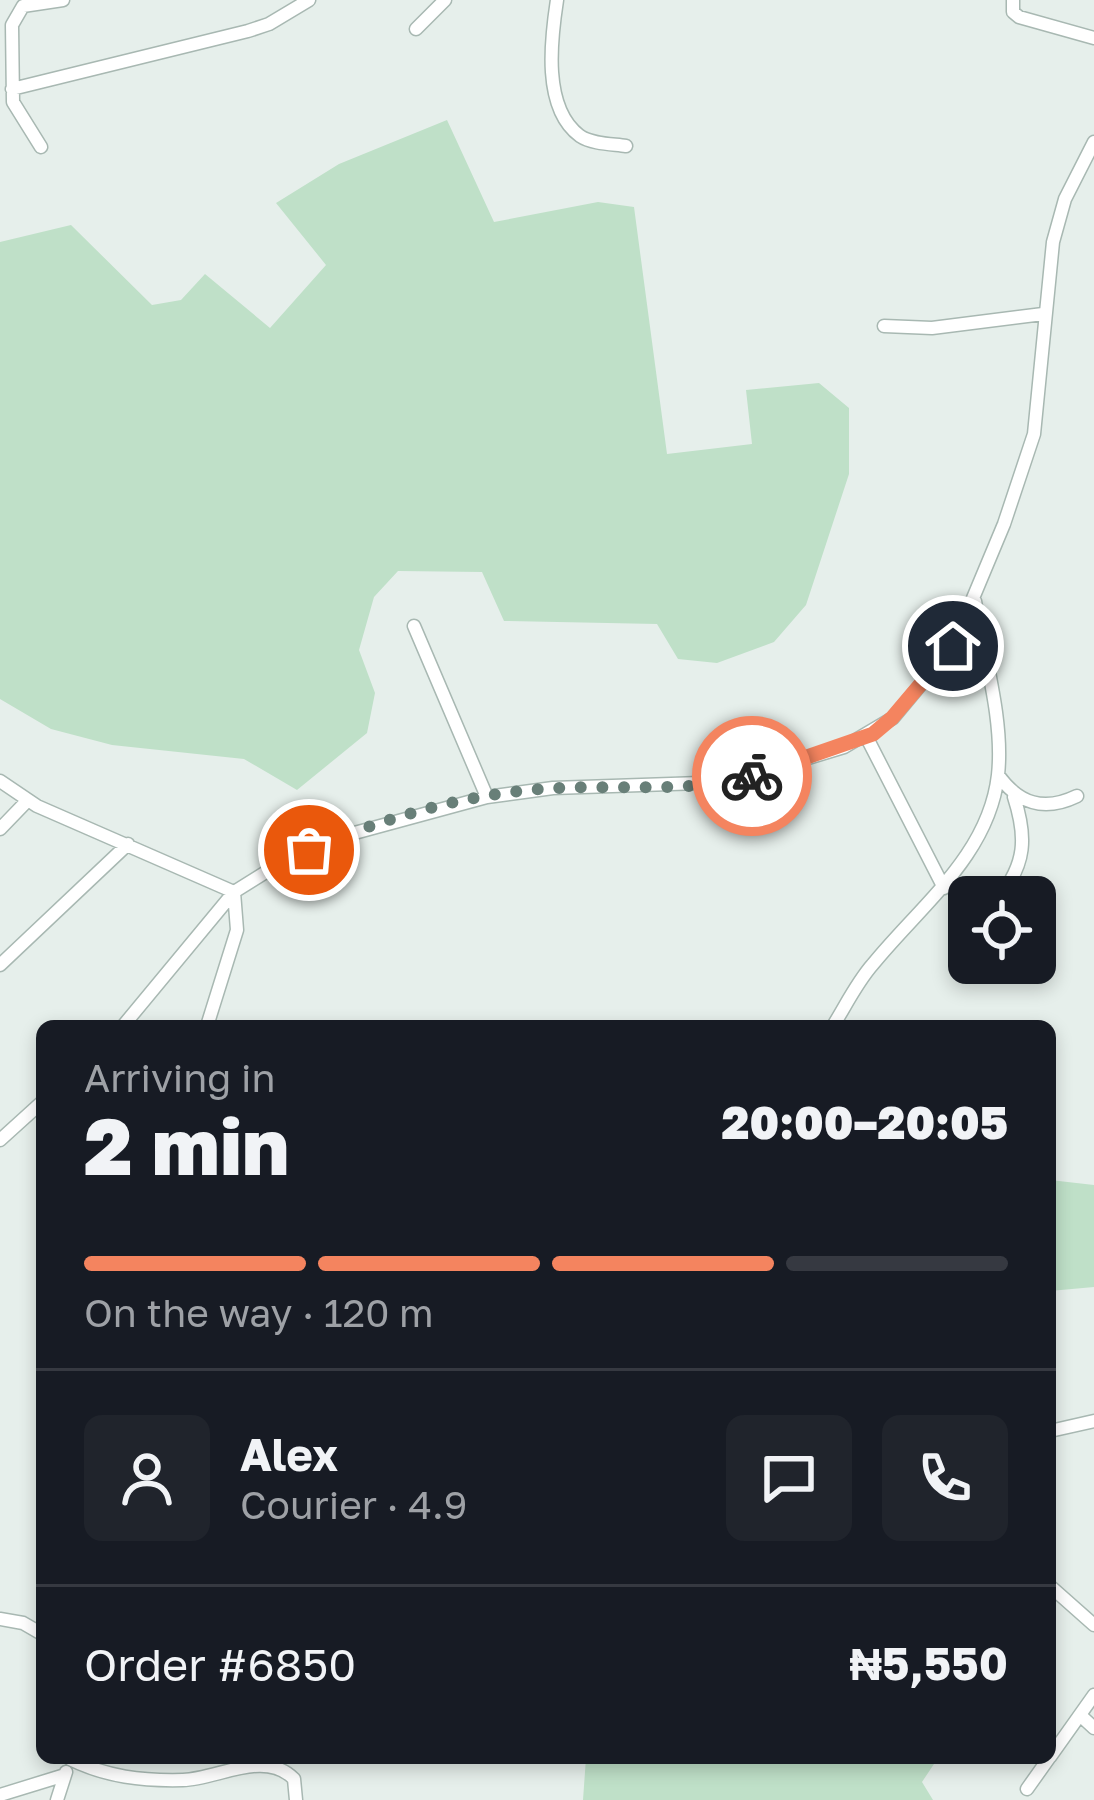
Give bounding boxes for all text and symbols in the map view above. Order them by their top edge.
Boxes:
pin [902,595,1004,697]
icon: home [920,613,986,679]
courier [692,716,812,836]
icon: bike [719,743,785,809]
pin [258,799,360,901]
icon: bag [276,817,342,883]
map controls [948,876,1056,984]
button: locate [948,876,1056,984]
text: Arriving in [84,1054,275,1101]
text: 20:00–20:05 [722,1095,1008,1149]
text: 2 min [84,1099,289,1192]
text: On the way · 120 m [84,1289,434,1336]
button: person [84,1415,210,1541]
button: chat [726,1415,852,1541]
button: phone [882,1415,1008,1541]
text: Alex [240,1427,338,1481]
text: Courier · 4.9 [240,1481,467,1528]
text: ₦5,550 [850,1636,1008,1690]
text: Order #6850 [84,1637,356,1691]

